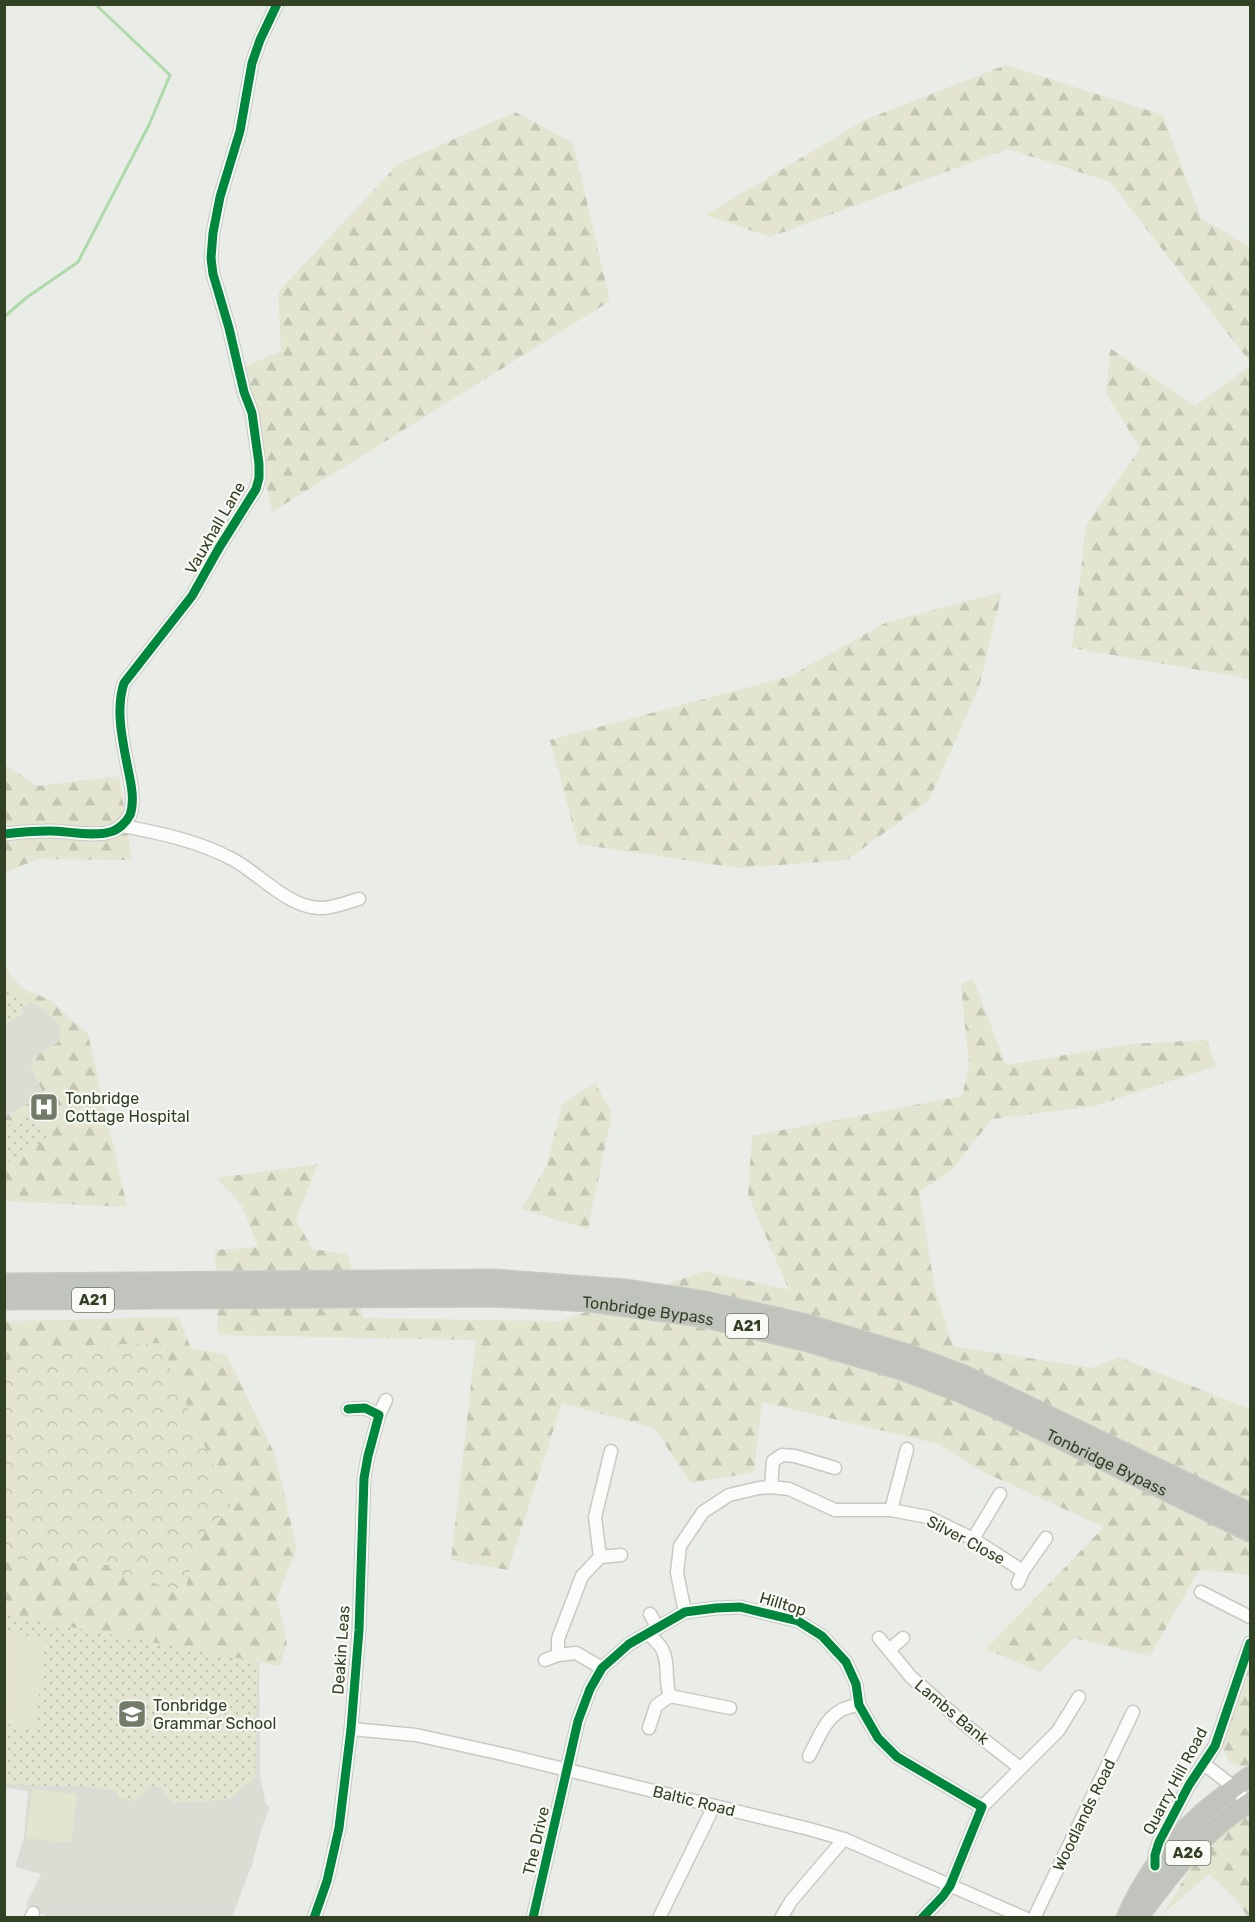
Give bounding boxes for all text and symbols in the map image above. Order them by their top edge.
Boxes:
street label: Vauxhall Lane [181,478,249,578]
place label: Tonbridge Cottage Hospital [65,1089,190,1126]
hospital icon: Tonbridge Cottage Hospital [28,1091,60,1123]
road number: A21 [72,1288,114,1312]
street label: Tonbridge Bypass [582,1292,716,1329]
road number: A21 [726,1314,768,1338]
street label: Tonbridge Bypass [1043,1425,1171,1500]
street label: Silver Close [924,1511,1008,1569]
street label: Hilltop [757,1588,809,1620]
street label: Deakin Leas [328,1605,354,1695]
street label: Lambs Bank [911,1675,994,1749]
place label: Tonbridge Grammar School [153,1696,276,1733]
school or university icon: Tonbridge Grammar School [116,1698,148,1730]
street label: Quarry Hill Road [1139,1724,1211,1838]
street label: Woodlands Road [1049,1756,1119,1874]
street label: Baltic Road [651,1782,737,1820]
street label: The Drive [519,1805,553,1877]
road number: A26 [1166,1841,1210,1865]

